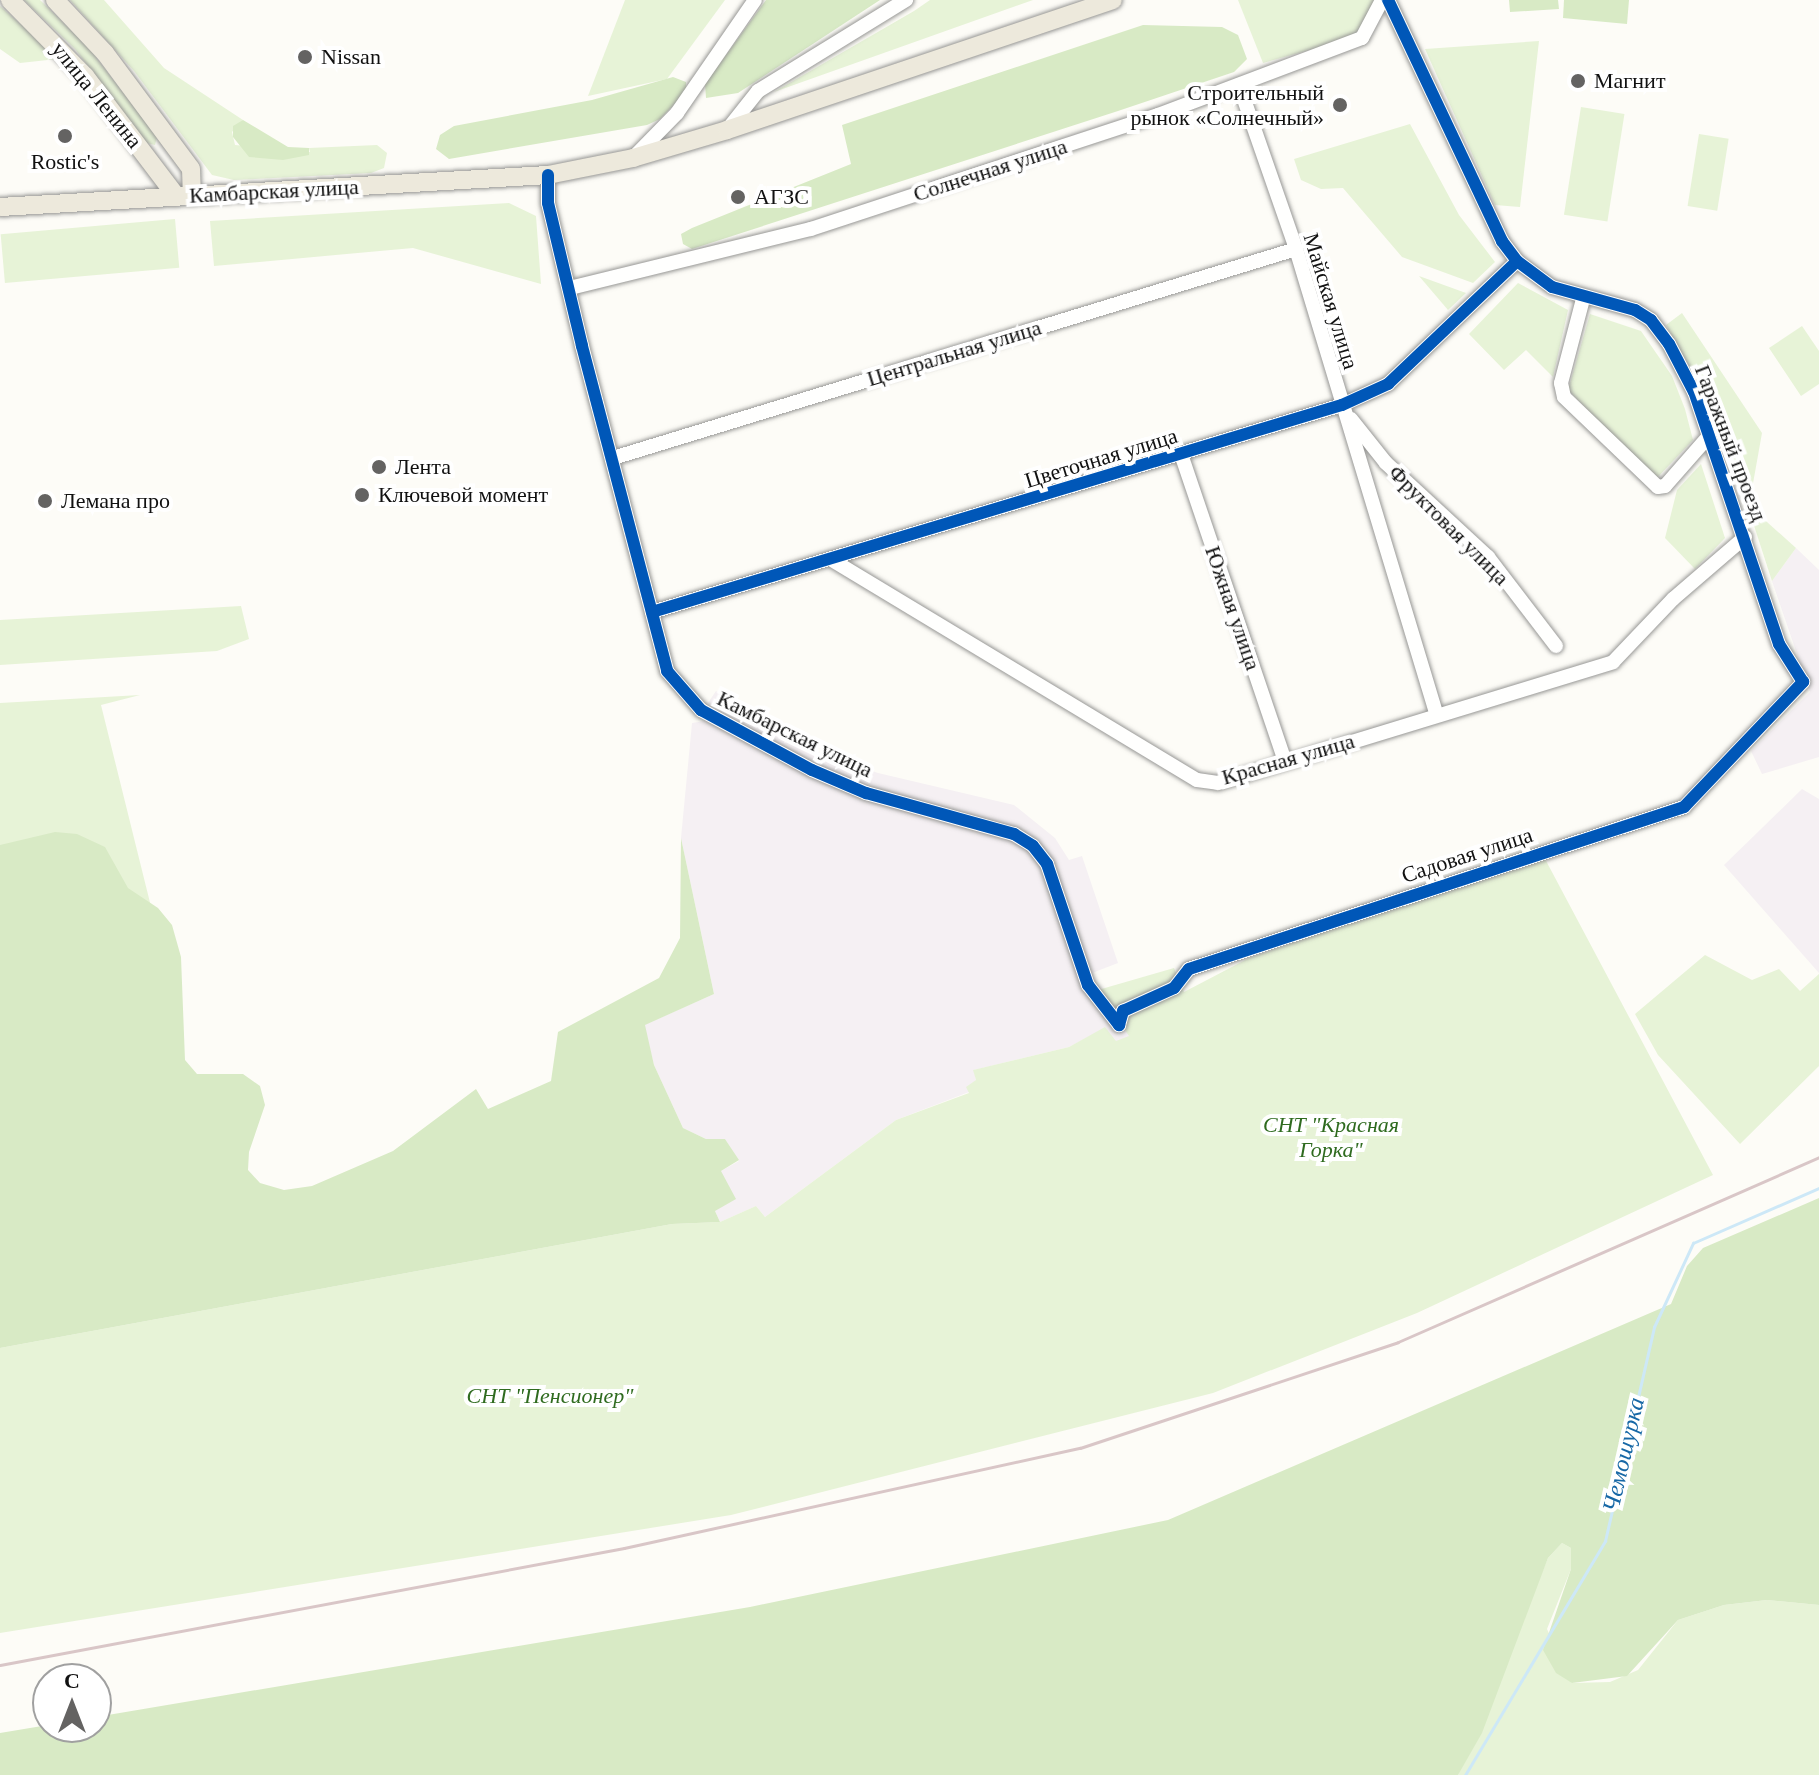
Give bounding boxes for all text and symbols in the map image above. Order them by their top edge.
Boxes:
street label: улица Ленина [46,36,148,154]
place label: Nissan [321,44,381,70]
marker: Nissan [296,48,314,66]
place label: Магнит [1594,68,1666,94]
marker: Магнит [1569,72,1587,90]
place label: Строительный рынок «Солнечный» [1131,79,1324,130]
marker: Строительный рынок «Солнечный» [1331,96,1349,114]
marker: Rostic's [56,127,74,145]
street label: Солнечная улица [910,133,1070,207]
place label: Rostic's [31,149,99,175]
street label: Камбарская улица [188,173,360,209]
place label: АГЗС [754,184,809,210]
marker: АГЗС [729,188,747,206]
street label: Майская улица [1298,230,1364,372]
street label: Центральная улица [864,314,1044,392]
street label: Гаражный проезд [1689,361,1773,525]
street label: Цветочная улица [1021,422,1181,494]
place label: Лента [395,454,451,480]
marker: Лента [370,458,388,476]
street label: Фруктовая улица [1383,459,1515,591]
place label: Ключевой момент [378,482,548,508]
marker: Ключевой момент [353,486,371,504]
place label: Лемана про [61,488,170,514]
marker: Лемана про [36,492,54,510]
street label: Южная улица [1199,542,1267,674]
street label: Камбарская улица [713,685,877,783]
street label: Красная улица [1219,727,1357,791]
street label: Садовая улица [1398,821,1536,889]
park label: СНТ "Красная Горка" [1263,1111,1399,1162]
park label: СНТ "Пенсионер" [467,1383,633,1409]
water label: Чемошурка [1597,1395,1651,1515]
north arrow [32,1663,112,1743]
text: С [64,1668,80,1693]

